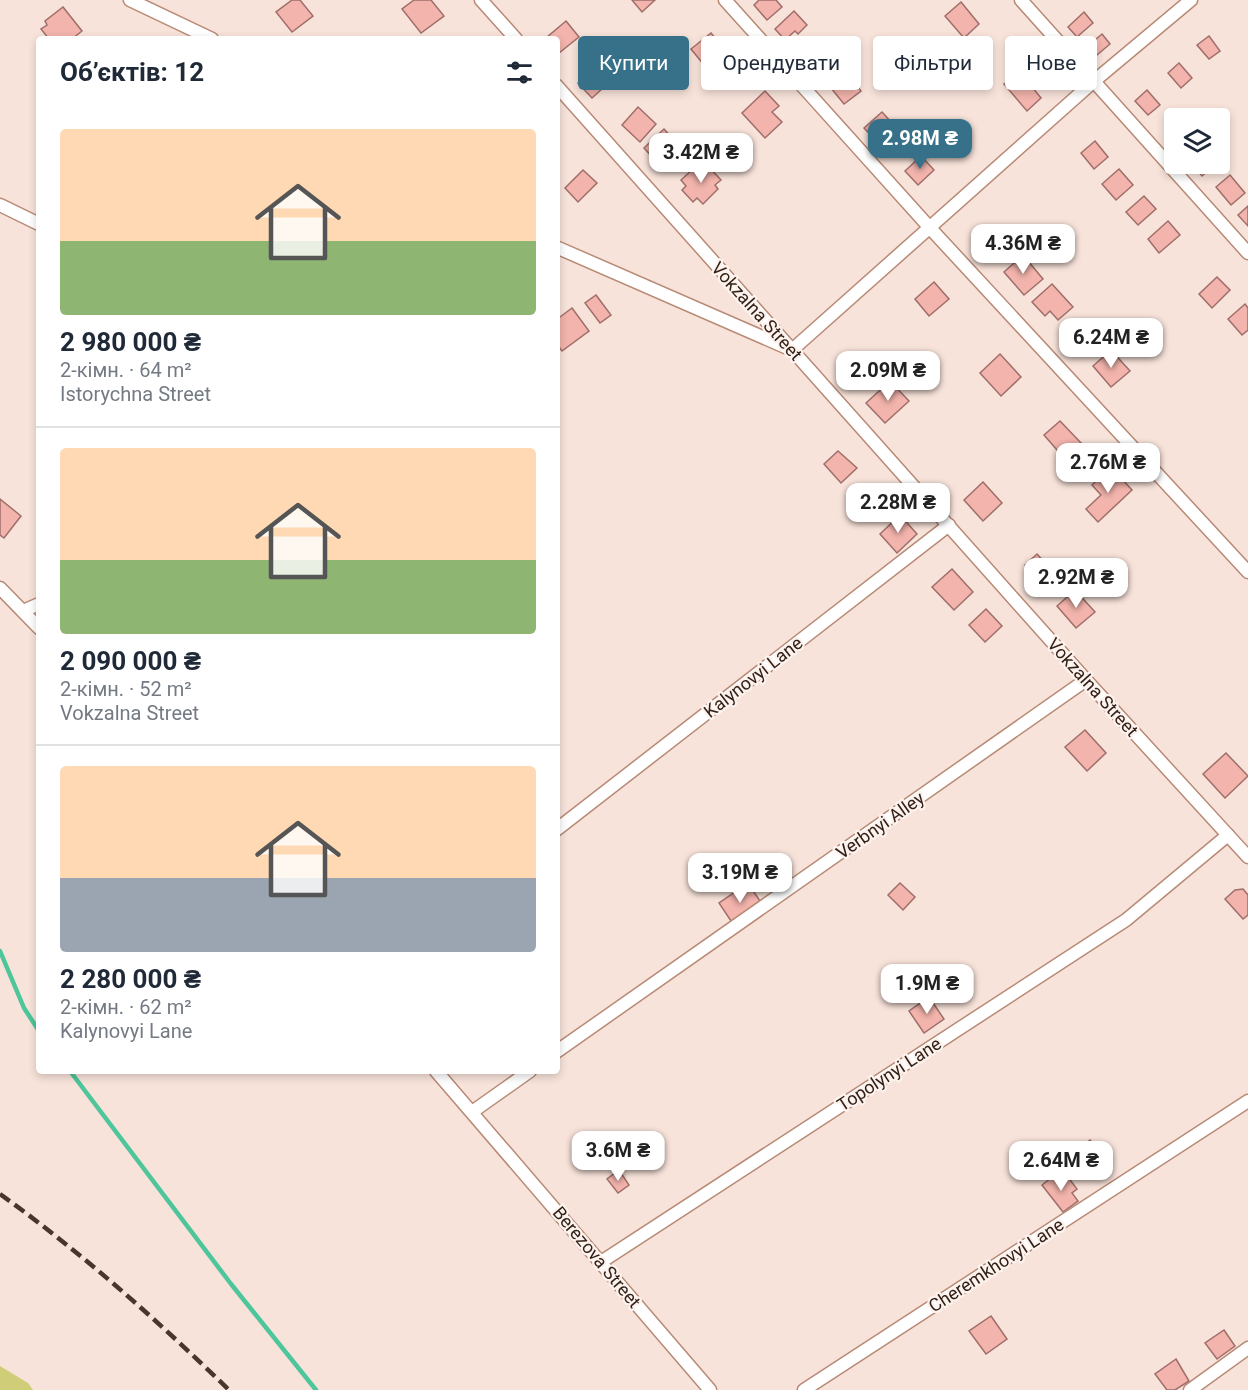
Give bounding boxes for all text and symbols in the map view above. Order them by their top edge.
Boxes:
chip: Купити [578,36,689,90]
chip: Орендувати [701,36,861,90]
chip: Фільтри [873,36,993,90]
chip: Нове [1005,36,1097,90]
icon: filters [503,56,536,89]
text: Об’єктів: 12 [60,57,204,87]
map controls [1164,108,1230,174]
button: layers [1164,108,1230,174]
pin: 2.98M ₴ [865,119,975,170]
text: 2.98M ₴ [882,126,958,150]
pin: 3.42M ₴ [646,133,756,184]
text: 3.42M ₴ [663,140,739,164]
icon: home [244,168,352,276]
pin: 4.36M ₴ [968,224,1078,275]
text: 4.36M ₴ [985,231,1061,255]
street label: Vokzalna Street [707,257,807,365]
pin: 6.24M ₴ [1056,318,1166,369]
text: 6.24M ₴ [1073,325,1149,349]
text: 2 980 000 ₴ [60,327,201,357]
pin: 2.09M ₴ [833,351,943,402]
text: 2-кімн. · 64 m² [60,358,192,382]
text: 2.09M ₴ [850,358,926,382]
text: Istorychna Street [60,382,211,406]
pin: 2.76M ₴ [1053,443,1163,494]
text: 2.76M ₴ [1070,450,1146,474]
pin: 2.28M ₴ [843,483,953,534]
icon: home [244,487,352,595]
text: 2.28M ₴ [860,490,936,514]
pin: 2.92M ₴ [1021,558,1131,609]
text: 2.92M ₴ [1038,565,1114,589]
street label: Kalynovyi Lane [700,632,806,722]
street label: Vokzalna Street [1043,633,1143,741]
text: 2 090 000 ₴ [60,646,201,676]
text: 2-кімн. · 52 m² [60,677,192,701]
text: Vokzalna Street [60,701,199,725]
street label: Verbnyi Alley [832,787,928,863]
icon: home [244,805,352,913]
pin: 3.19M ₴ [685,853,795,904]
text: 3.19M ₴ [702,860,778,884]
text: 2 280 000 ₴ [60,964,201,994]
pin: 1.9M ₴ [878,964,976,1015]
text: 1.9M ₴ [895,971,959,995]
text: 2-кімн. · 62 m² [60,995,192,1019]
text: Kalynovyi Lane [60,1019,192,1043]
street label: Topolynyi Lane [833,1033,945,1115]
pin: 3.6M ₴ [569,1131,667,1182]
text: 3.6M ₴ [586,1138,650,1162]
pin: 2.64M ₴ [1006,1141,1116,1192]
text: 2.64M ₴ [1023,1148,1099,1172]
street label: Berezova Street [549,1202,645,1312]
street label: Cheremkhovyi Lane [925,1214,1067,1316]

